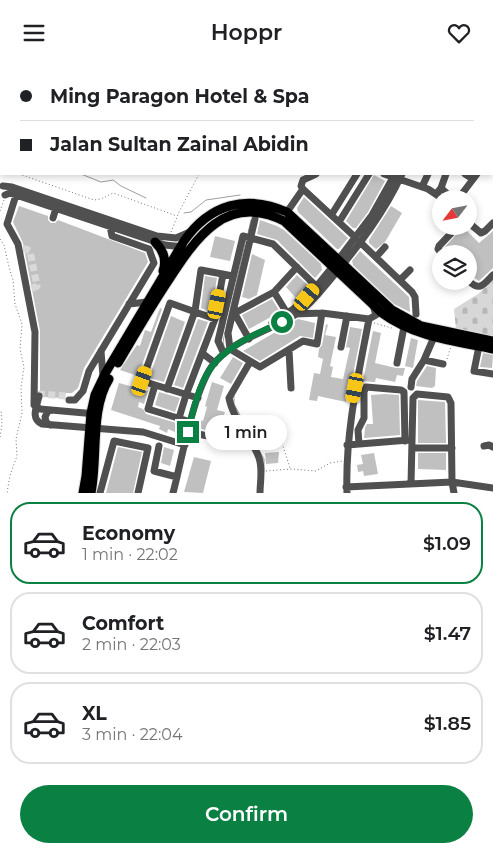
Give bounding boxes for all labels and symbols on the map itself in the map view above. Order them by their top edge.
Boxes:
north arrow [432,190,478,235]
car [291,281,322,313]
car [206,288,227,320]
route start [271,311,293,333]
car [130,364,153,398]
car [344,372,365,404]
callout: 1 min [206,415,288,449]
route end [177,421,199,443]

